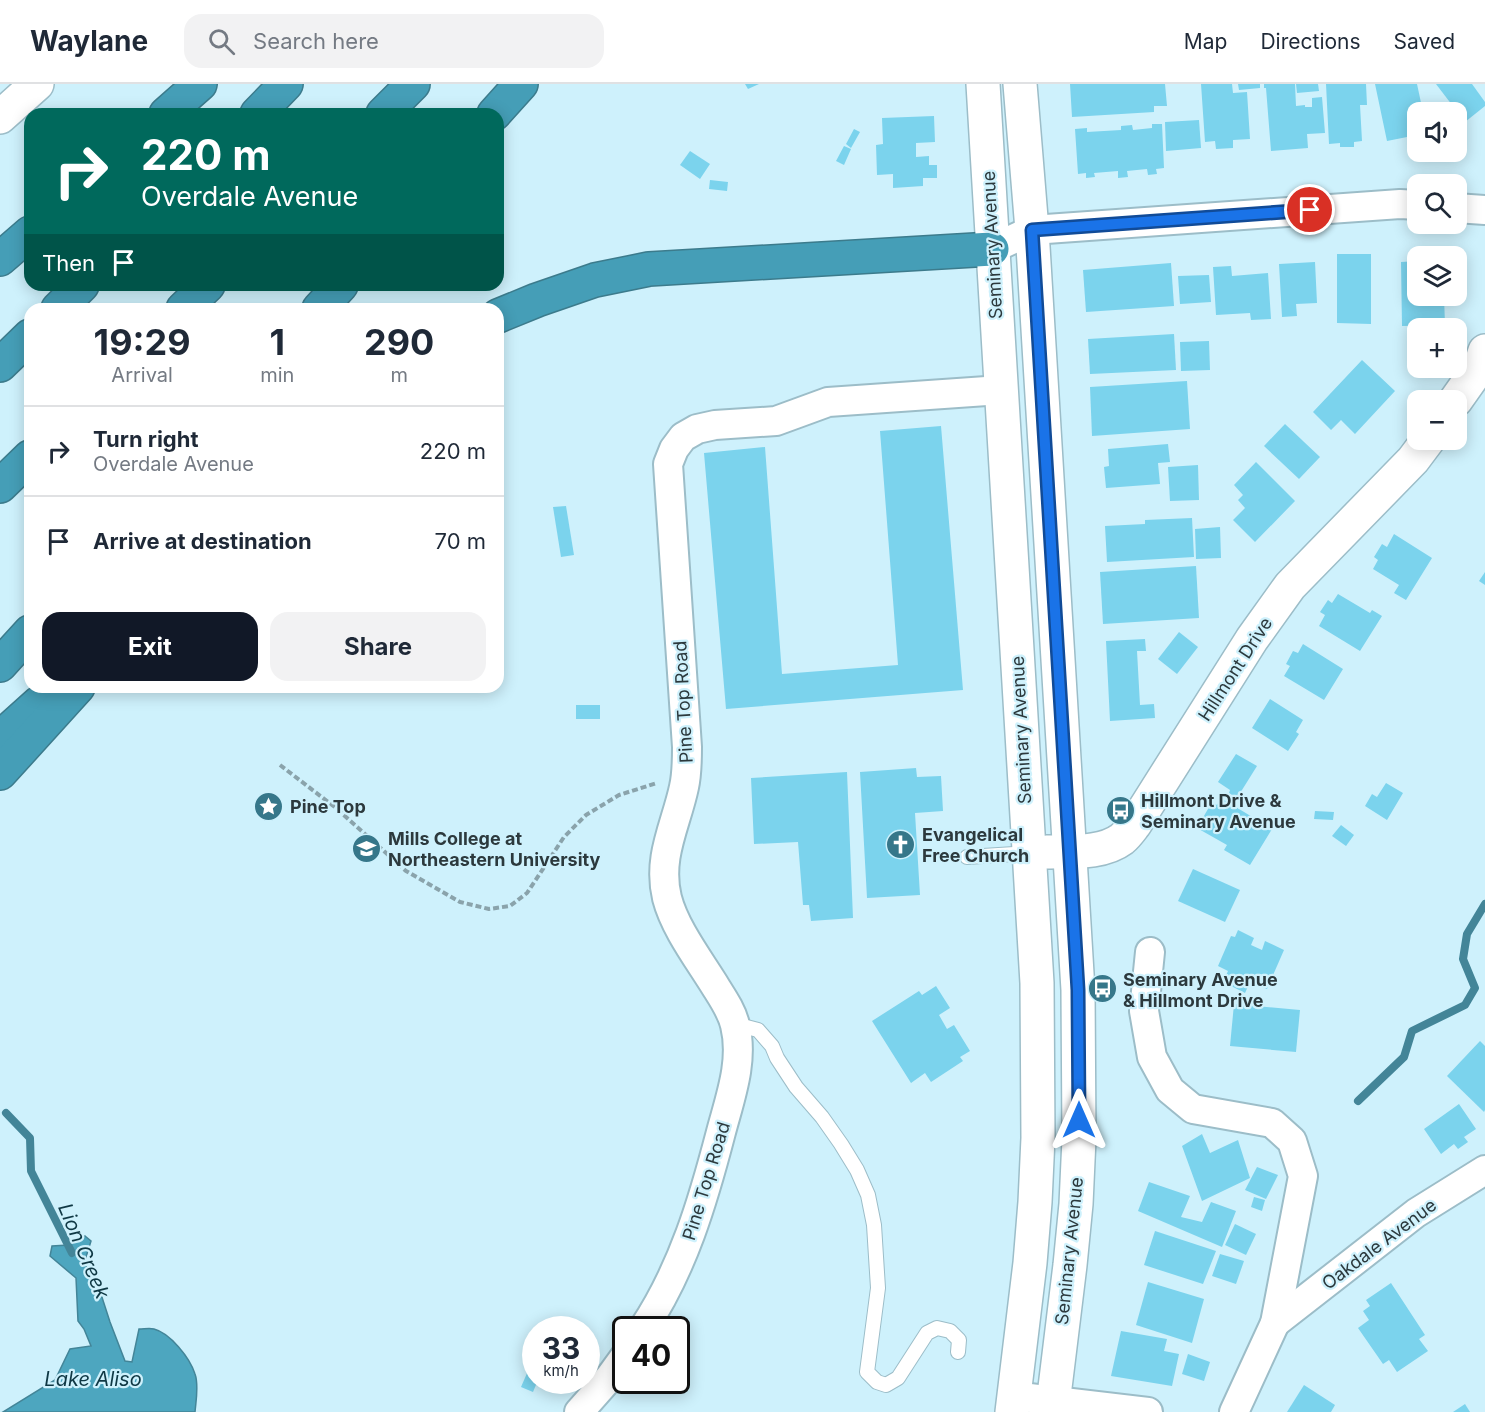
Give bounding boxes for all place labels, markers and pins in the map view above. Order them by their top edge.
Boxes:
pin [1284,184,1335,235]
place icon: Pine Top [253,790,285,822]
place label: Hillmont Drive & Seminary Avenue [1141,790,1296,832]
bus stop icon: Hillmont Drive & Seminary Avenue [1104,794,1136,826]
place label: Pine Top [290,796,366,817]
place label: Evangelical Free Church [922,824,1029,866]
place label: Mills College at Northeastern University [388,828,601,870]
church icon: Evangelical Free Church [885,828,917,860]
school or university icon: Mills College at Northeastern University [351,832,383,864]
place label: Seminary Avenue & Hillmont Drive [1123,969,1278,1011]
bus stop icon: Seminary Avenue & Hillmont Drive [1086,973,1118,1005]

